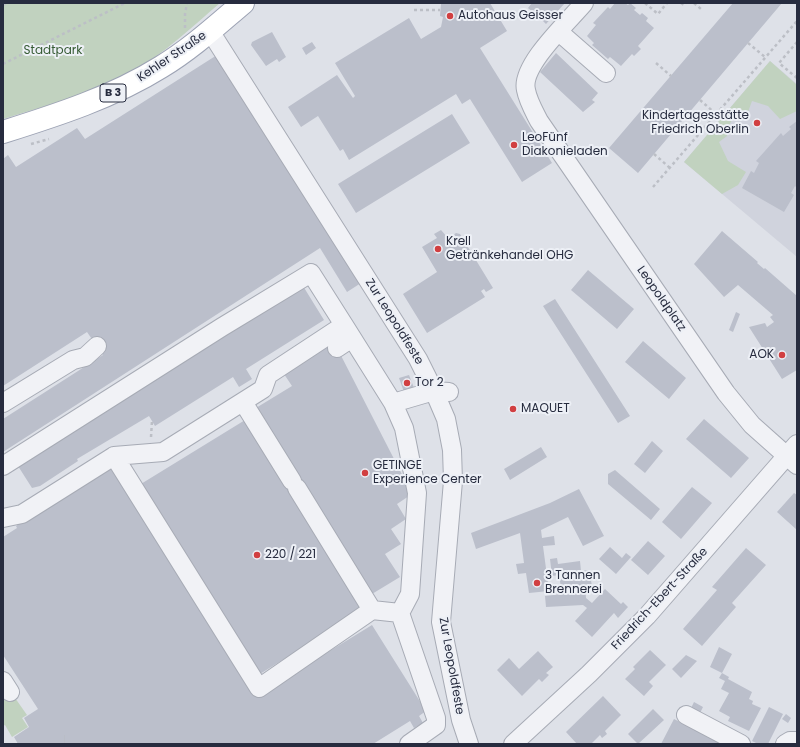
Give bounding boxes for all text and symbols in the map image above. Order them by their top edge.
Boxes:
place label: Autohaus Geisser [458,9,563,23]
marker: Autohaus Geisser [445,11,455,21]
street label: Kehler Straße [135,29,209,85]
park label: Stadtpark [24,44,82,58]
road number: B 3 [100,84,126,102]
place label: Kindertagesstätte Friedrich Oberlin [642,109,749,137]
marker: Kindertagesstätte Friedrich Oberlin [752,118,762,128]
place label: LeoFünf Diakonieladen [522,131,608,159]
marker: LeoFünf Diakonieladen [509,140,519,150]
place label: Krell Getränkehandel OHG [446,235,573,263]
marker: Krell Getränkehandel OHG [433,244,443,254]
street label: Leopoldplatz [633,264,689,334]
street label: Zur Leopoldfeste [362,276,426,368]
place label: AOK [749,348,774,362]
marker: AOK [777,350,787,360]
place label: Tor 2 [415,376,444,390]
marker: Tor 2 [402,378,412,388]
place label: MAQUET [521,402,570,416]
marker: MAQUET [508,404,518,414]
place label: GETINGE Experience Center [373,459,482,487]
marker: GETINGE Experience Center [360,468,370,478]
street label: Friedrich-Ebert-Straße [609,545,711,653]
place label: 220 / 221 [265,548,316,562]
marker: 220 / 221 [252,550,262,560]
place label: 3 Tannen Brennerei [545,569,602,597]
marker: 3 Tannen Brennerei [532,578,542,588]
street label: Zur Leopoldfeste [435,616,467,716]

